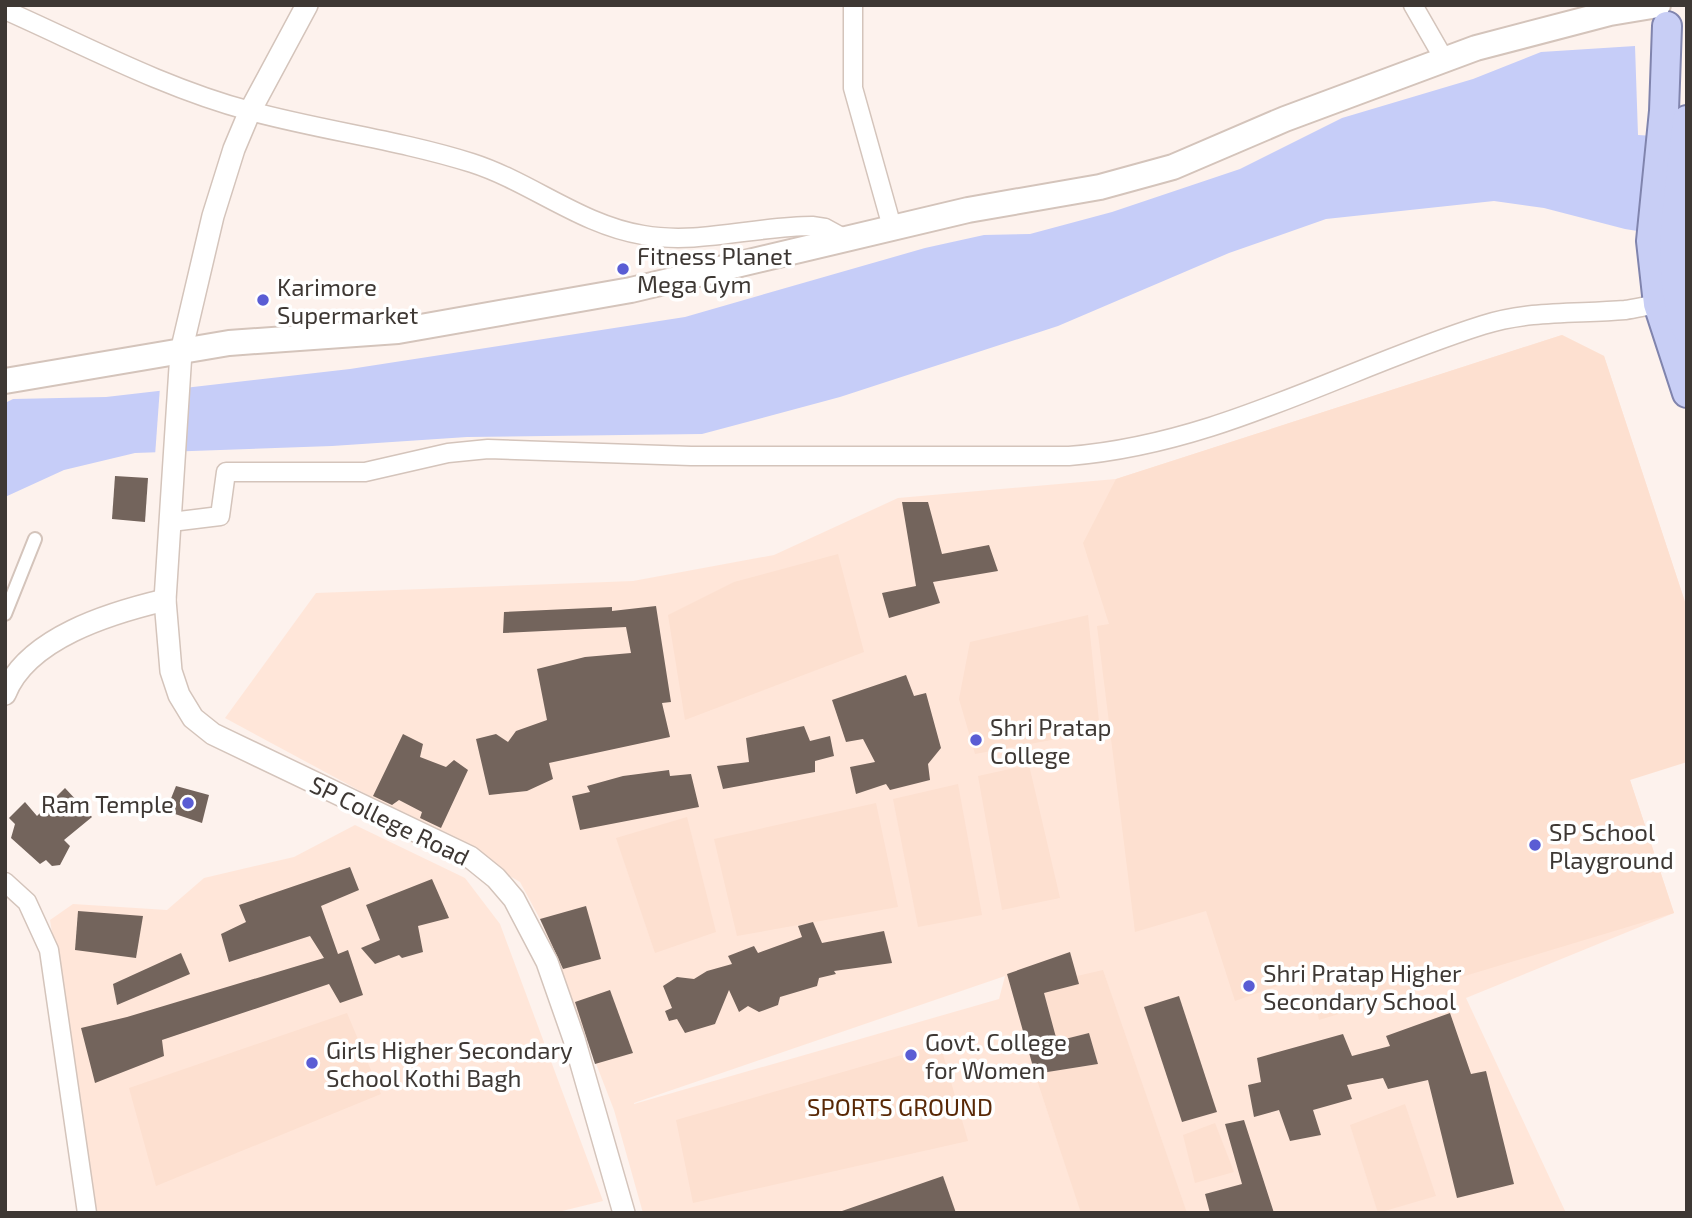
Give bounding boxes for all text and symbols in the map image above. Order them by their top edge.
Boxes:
place label: Fitness Planet Mega Gym [637,241,792,298]
marker: Fitness Planet Mega Gym [615,261,631,277]
place label: Karimore Supermarket [277,272,418,329]
marker: Karimore Supermarket [255,292,271,308]
place label: Shri Pratap College [990,712,1112,769]
marker: Shri Pratap College [968,732,984,748]
street label: SP College Road [306,769,474,871]
place label: Ram Temple [41,789,174,818]
marker: Ram Temple [180,795,196,811]
place label: SP School Playground [1549,817,1674,874]
marker: SP School Playground [1527,837,1543,853]
place label: Shri Pratap Higher Secondary School [1263,958,1462,1015]
marker: Shri Pratap Higher Secondary School [1241,978,1257,994]
place label: Govt. College for Women [925,1027,1067,1084]
place label: Girls Higher Secondary School Kothi Bagh [326,1035,573,1092]
marker: Govt. College for Women [903,1047,919,1063]
marker: Girls Higher Secondary School Kothi Bagh [304,1055,320,1071]
park label: SPORTS GROUND [807,1092,993,1121]

